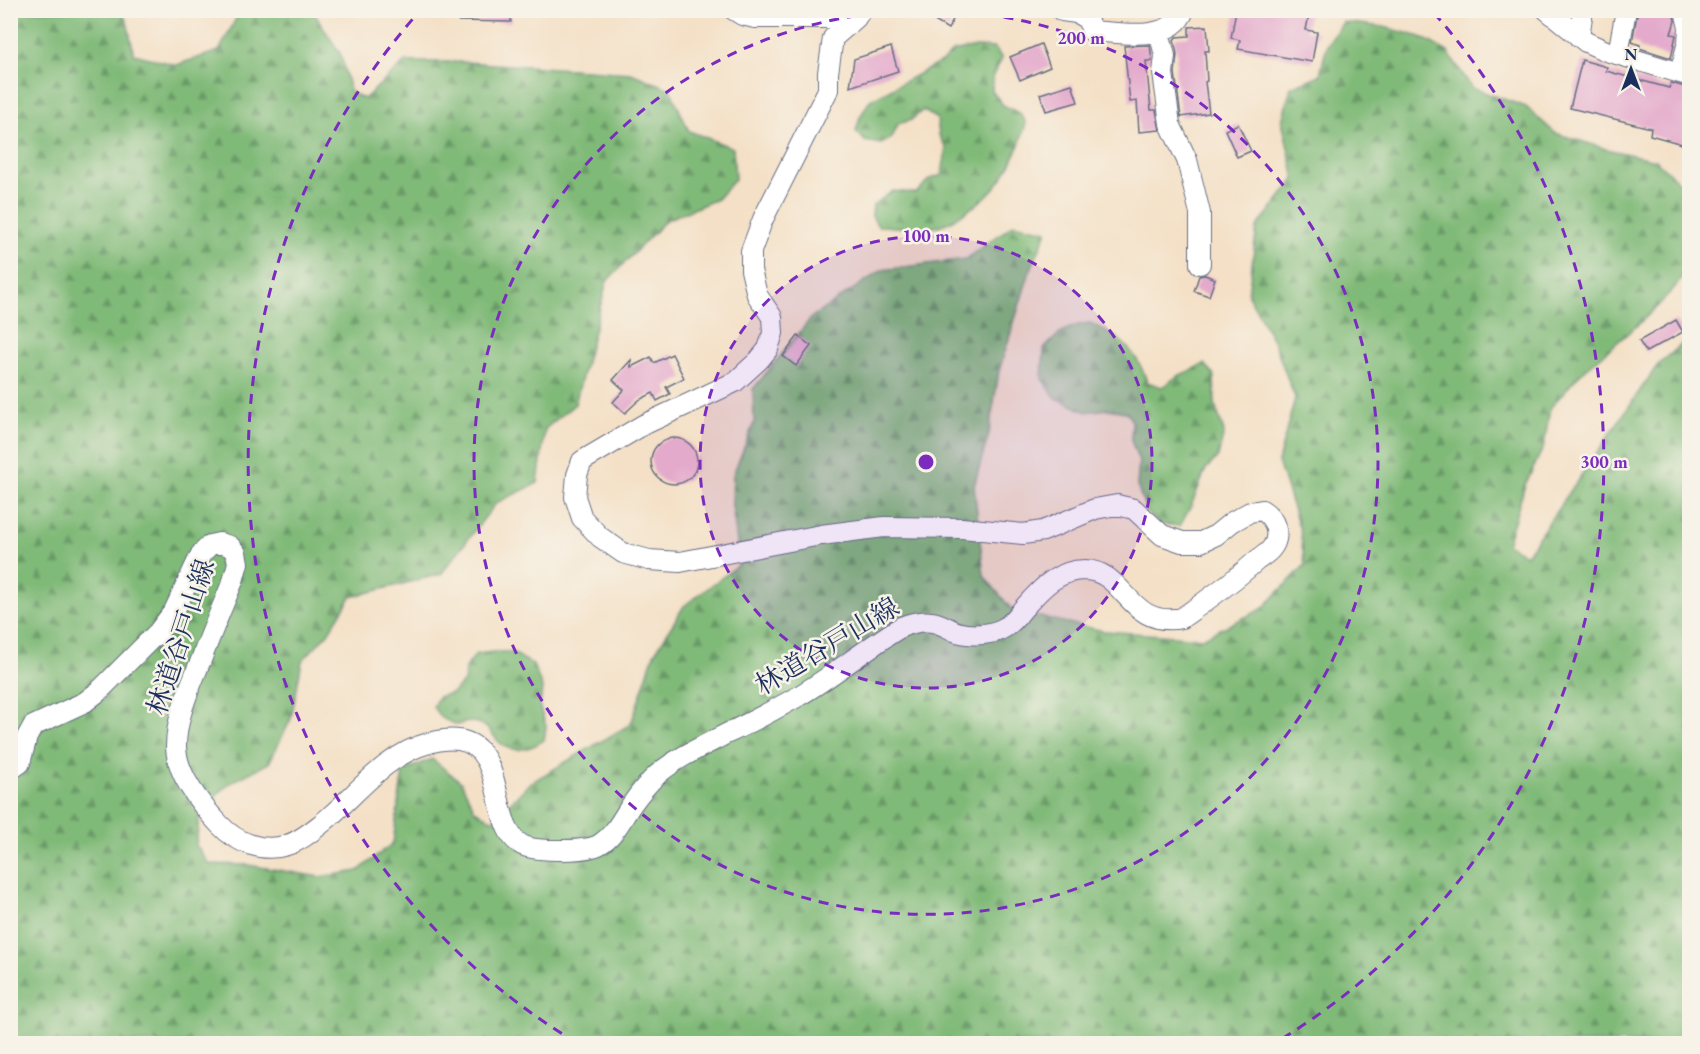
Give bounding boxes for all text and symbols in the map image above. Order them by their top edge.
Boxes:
text: 200 m [1057,26,1105,49]
north arrow [1601,39,1661,99]
text: N [1625,44,1638,65]
text: 100 m [902,224,950,247]
text: 300 m [1580,450,1628,473]
centre of rings [916,452,936,472]
street label: 林道谷戸山線 [139,554,222,719]
street label: 林道谷戸山線 [748,589,905,702]

